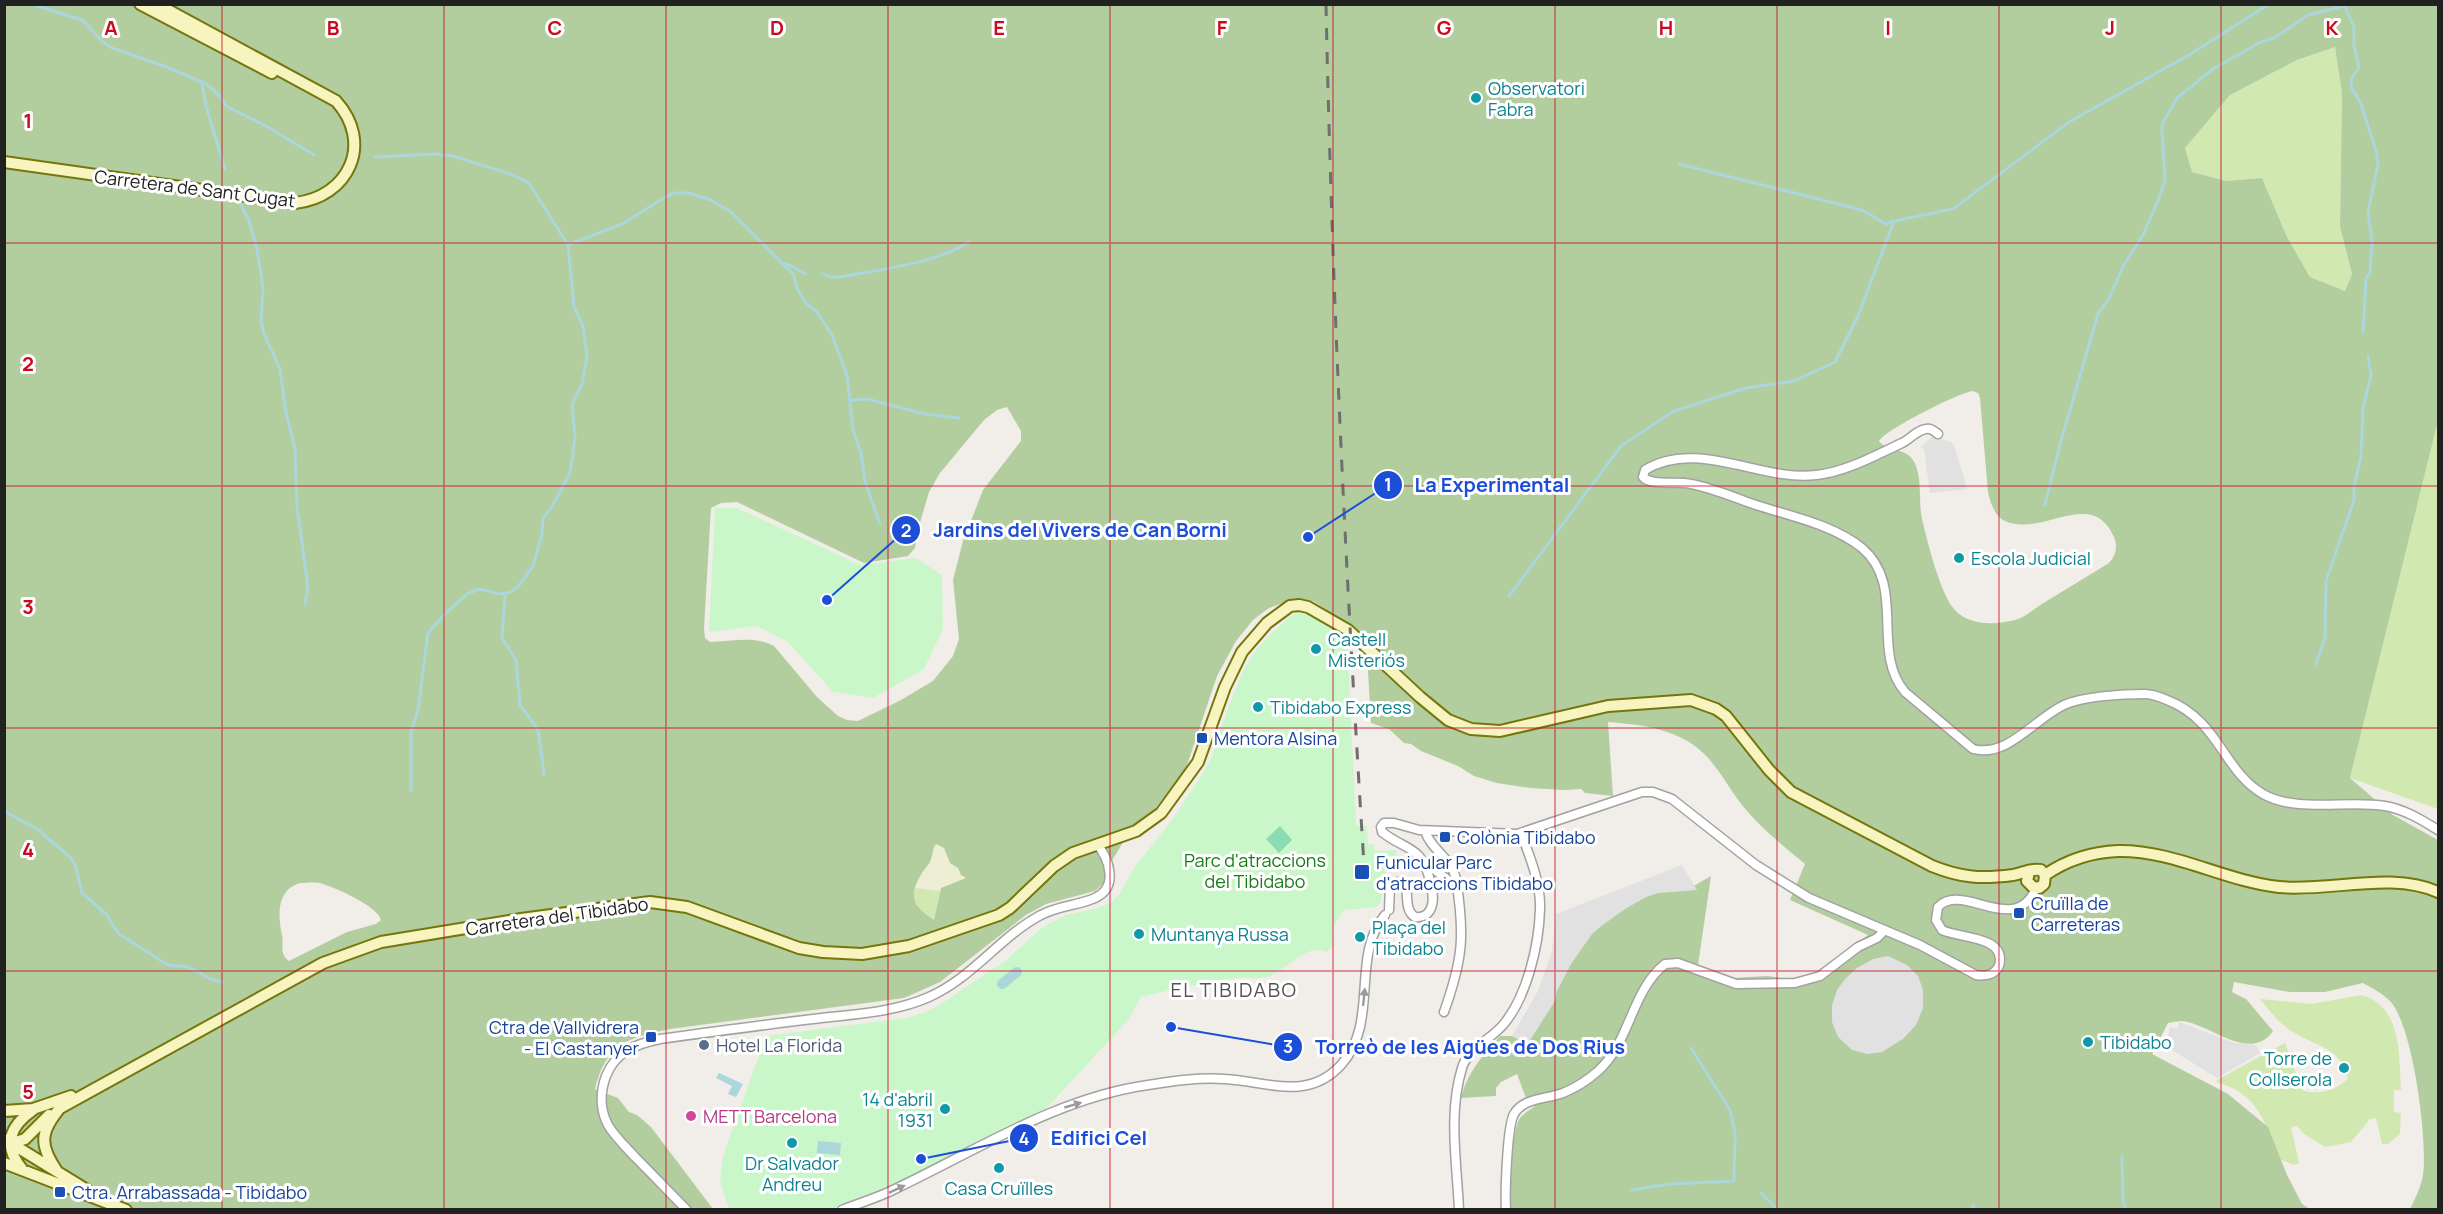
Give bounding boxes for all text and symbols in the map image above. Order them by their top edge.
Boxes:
text: A [104,14,118,41]
text: B [327,14,340,41]
text: C [548,14,562,41]
text: D [770,14,784,41]
text: E [993,14,1005,41]
text: F [1217,14,1228,41]
text: G [1437,14,1452,41]
text: H [1659,14,1673,41]
text: I [1885,14,1891,41]
text: J [2105,14,2115,41]
text: K [2326,14,2339,41]
place label: Observatori Fabra [1488,76,1585,121]
marker: Observatori Fabra [1469,91,1483,105]
text: 1 [24,107,32,134]
street label: Carretera de Sant Cugat [93,164,297,212]
text: 2 [22,350,34,377]
callout: La Experimental [1373,466,1581,504]
text: La Experimental [1415,471,1569,498]
text: 1 [1384,472,1392,496]
callout: Jardins del Vivers de Can Borni [891,511,1239,549]
text: Jardins del Vivers de Can Borni [933,516,1227,543]
text: 2 [901,518,911,542]
place label: Escola Judicial [1971,546,2091,570]
marker: Escola Judicial [1952,551,1966,565]
text: 3 [22,593,34,620]
place label: Castell Misteriós [1328,627,1405,672]
marker: Castell Misteriós [1309,642,1323,656]
place label: Tibidabo Express [1270,695,1412,719]
marker: Tibidabo Express [1251,700,1265,714]
place label: Mentora Alsina [1214,726,1337,750]
marker: Mentora Alsina [1195,731,1209,745]
place label: Colònia Tibidabo [1457,825,1596,849]
marker: Colònia Tibidabo [1438,830,1452,844]
text: 4 [22,836,34,863]
park label: Parc d'atraccions del Tibidabo [1184,848,1326,893]
place label: Funicular Parc d'atraccions Tibidabo [1376,850,1553,895]
marker: Funicular Parc d'atraccions Tibidabo [1353,863,1371,881]
street label: Carretera del Tibidabo [464,891,650,941]
place label: Cruïlla de Carreteras [2031,891,2120,936]
marker: Cruïlla de Carreteras [2012,906,2026,920]
place label: Plaça del Tibidabo [1372,915,1446,960]
place label: Muntanya Russa [1151,922,1289,946]
marker: Muntanya Russa [1132,927,1146,941]
marker: Plaça del Tibidabo [1353,930,1367,944]
district label: EL TIBIDABO [1170,976,1298,1003]
one-way arrow [1359,987,1369,1006]
place label: Ctra de Vallvidrera - El Castanyer [489,1015,639,1060]
callout: Torreò de les Aigües de Dos Rius [1273,1028,1637,1066]
marker: Ctra de Vallvidrera - El Castanyer [644,1030,658,1044]
place label: Tibidabo [2100,1030,2172,1054]
place label: Hotel La Florida [716,1033,842,1057]
text: Torreò de les Aigües de Dos Rius [1315,1033,1625,1060]
text: 3 [1283,1034,1293,1058]
marker: Tibidabo [2081,1035,2095,1049]
marker: Hotel La Florida [697,1038,711,1052]
place label: Torre de Collserola [2249,1046,2332,1091]
marker: Torre de Collserola [2337,1061,2351,1075]
text: 5 [22,1078,34,1105]
place label: 14 d'abril 1931 [862,1087,933,1132]
one-way arrow [1064,1100,1082,1109]
marker: 14 d'abril 1931 [938,1102,952,1116]
place label: METT Barcelona [703,1104,837,1128]
marker: METT Barcelona [684,1109,698,1123]
callout: Edifici Cel [1009,1119,1160,1157]
text: Edifici Cel [1051,1124,1147,1151]
text: 4 [1019,1126,1030,1150]
marker: Dr Salvador Andreu [785,1136,799,1150]
place label: Dr Salvador Andreu [745,1151,839,1196]
marker: Casa Cruïlles [992,1161,1006,1175]
place label: Casa Cruïlles [945,1176,1053,1200]
place label: Ctra. Arrabassada - Tibidabo [72,1180,307,1204]
one-way arrow [888,1184,905,1193]
marker: Ctra. Arrabassada - Tibidabo [53,1185,67,1199]

